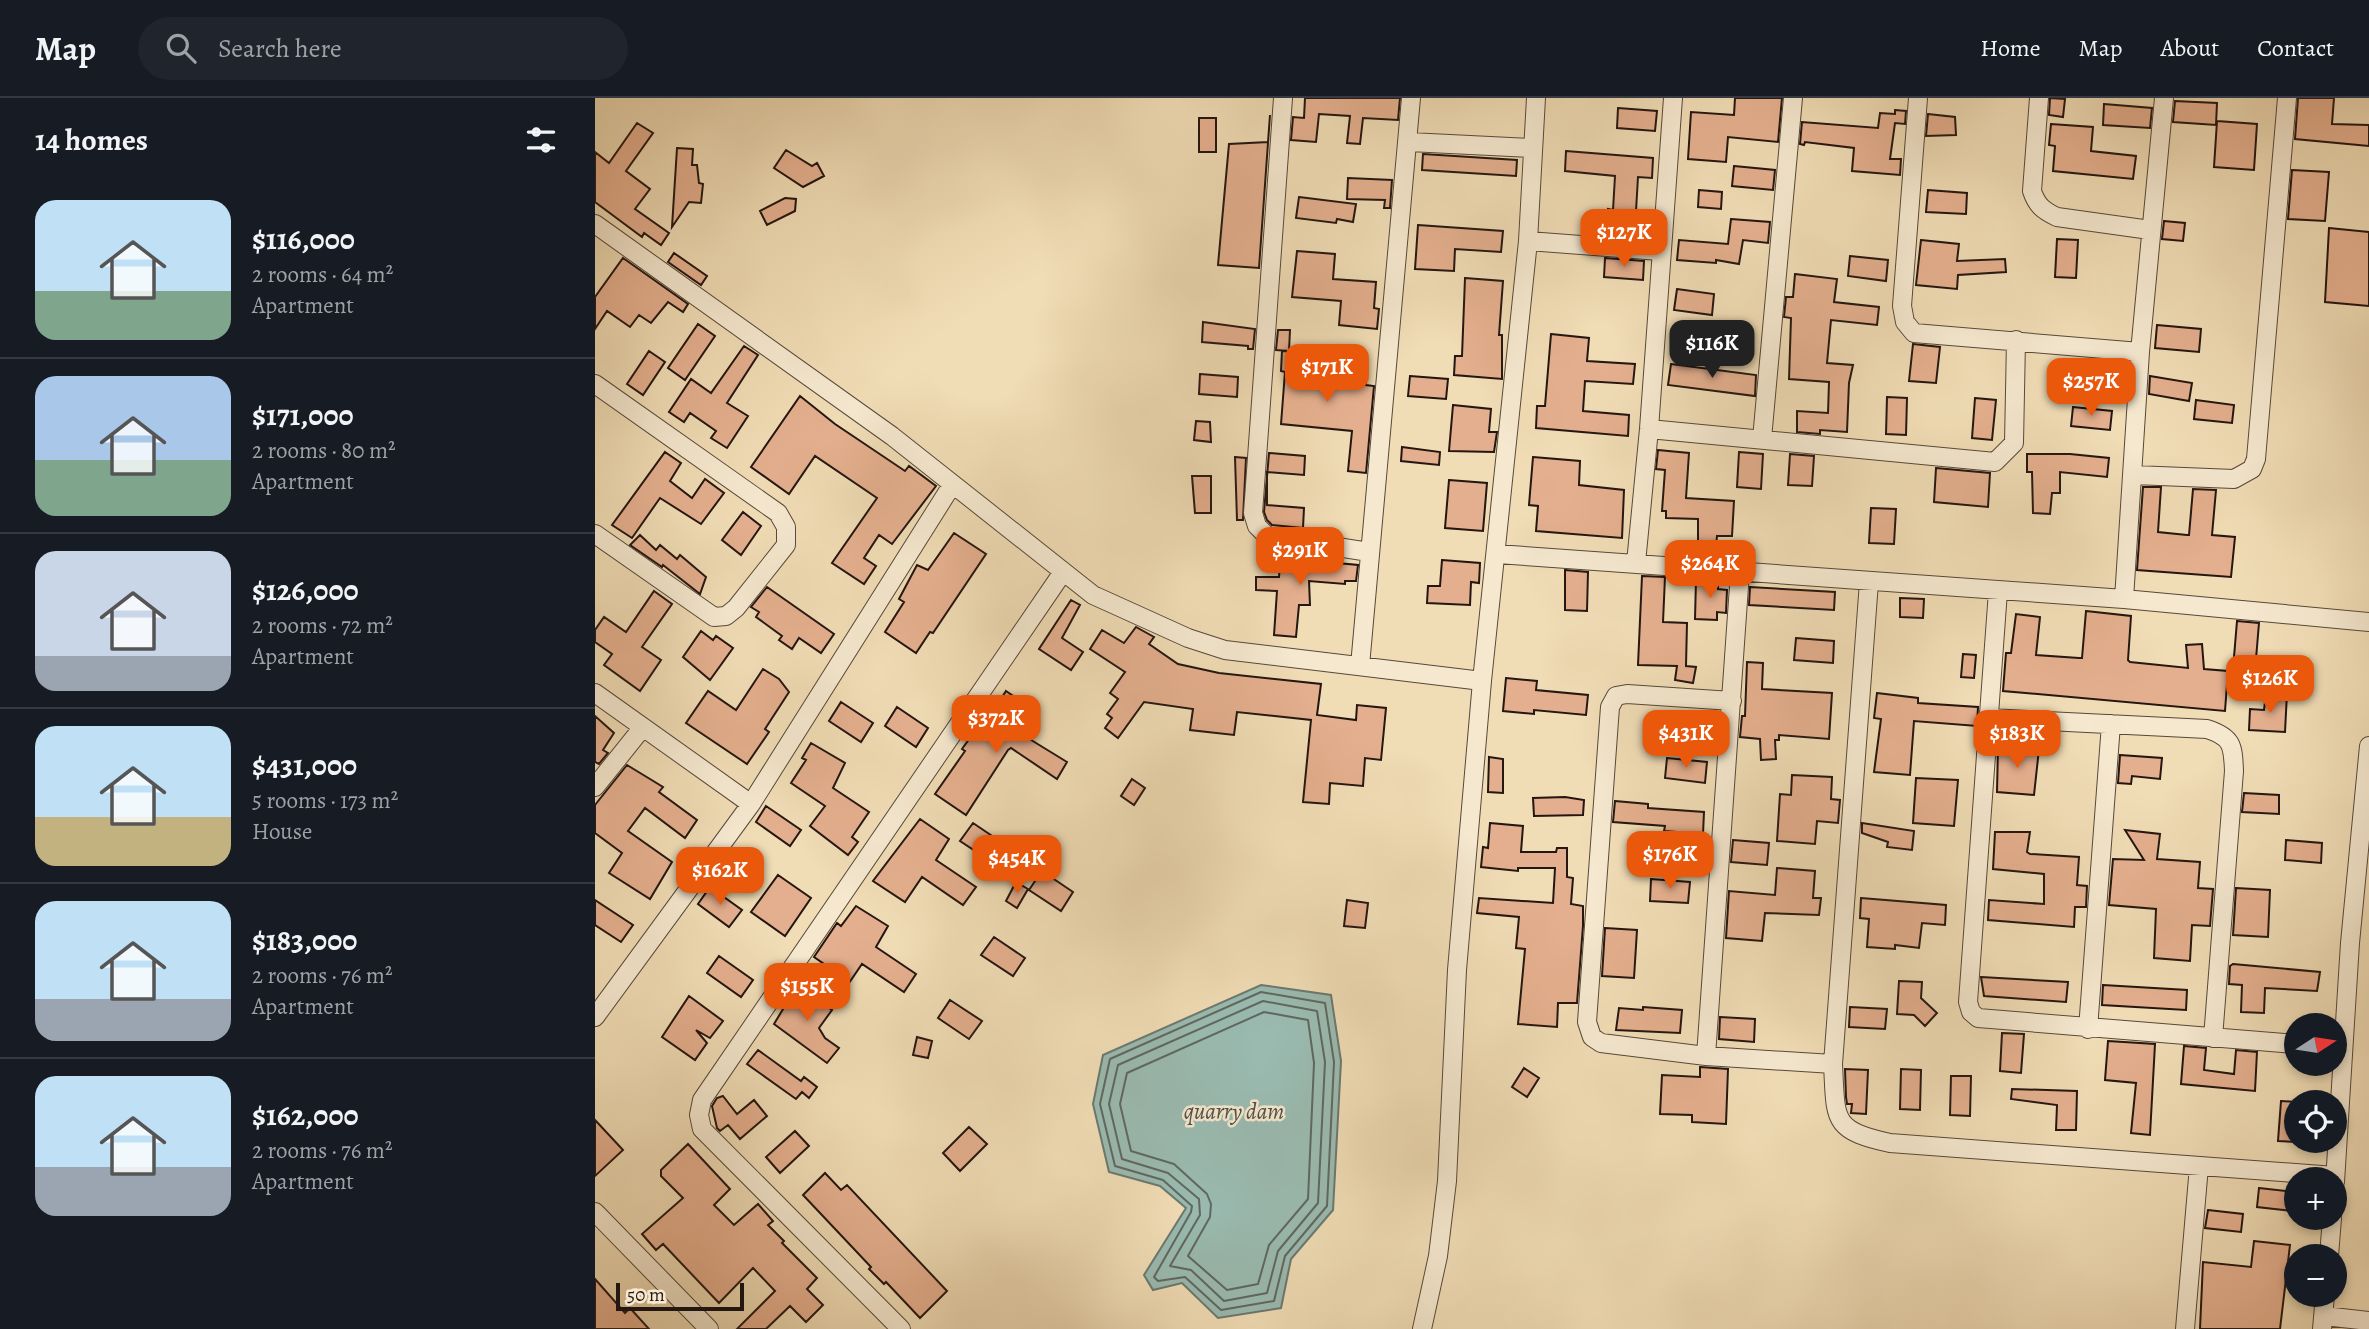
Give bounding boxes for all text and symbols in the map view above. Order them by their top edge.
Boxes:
search box [138,17,628,80]
text: Map [35,26,96,71]
icon: search [162,29,200,67]
text: Search here [218,31,342,66]
text: Home [1980,32,2041,64]
text: Map [2079,32,2123,64]
text: About [2161,32,2219,64]
text: Contact [2257,32,2334,64]
text: 14 homes [35,120,148,160]
icon: filters [522,121,560,159]
pin: $127K [1575,209,1673,269]
text: $127K [1597,216,1652,247]
text: $116,000 [252,219,355,259]
icon: home [91,228,175,312]
text: 2 rooms · 64 m² [252,259,393,290]
text: Apartment [252,290,354,321]
pin: $116K [1663,320,1761,380]
text: $116K [1685,327,1739,358]
pin: $171K [1278,344,1376,404]
text: $171K [1301,351,1353,382]
pin: $257K [2042,358,2140,418]
text: $257K [2063,365,2119,396]
text: $171,000 [252,395,354,435]
icon: home [91,404,175,488]
text: 2 rooms · 80 m² [252,435,396,466]
text: Apartment [252,466,354,497]
pin: $291K [1251,528,1349,587]
text: $291K [1272,534,1328,565]
pin: $264K [1661,540,1759,600]
text: $264K [1681,547,1739,578]
text: $126,000 [252,570,359,610]
icon: home [91,579,175,663]
text: 2 rooms · 72 m² [252,610,393,641]
text: Apartment [252,641,354,672]
pin: $126K [2221,656,2319,715]
text: $126K [2242,662,2298,693]
pin: $372K [947,696,1045,755]
text: $372K [968,702,1024,733]
pin: $431K [1637,710,1735,770]
pin: $183K [1968,710,2066,770]
text: $431K [1659,717,1713,748]
text: $183K [1990,717,2045,748]
text: $431,000 [252,745,357,785]
icon: home [91,754,175,838]
text: 5 rooms · 173 m² [252,785,398,816]
text: House [252,816,312,847]
pin: $176K [1621,832,1719,891]
pin: $454K [968,836,1066,895]
text: $176K [1643,838,1697,869]
text: $454K [988,842,1046,873]
pin: $162K [671,848,769,907]
text: $162K [692,854,748,885]
text: $183,000 [252,920,357,960]
icon: home [91,929,175,1013]
text: 2 rooms · 76 m² [252,960,393,991]
pin: $155K [758,964,856,1023]
text: $155K [780,970,834,1001]
text: Apartment [252,991,354,1022]
north arrow [2284,1013,2347,1076]
map controls [2284,1013,2347,1307]
button: locate [2284,1090,2347,1153]
text: $162,000 [252,1095,359,1135]
water label: quarry dam [1184,1096,1284,1127]
icon: home [91,1104,175,1188]
text: 2 rooms · 76 m² [252,1135,393,1166]
text: Apartment [252,1166,354,1197]
button: + [2284,1167,2347,1230]
button: − [2284,1244,2347,1307]
scale bar [616,1280,744,1312]
text: 50 m [627,1282,665,1308]

